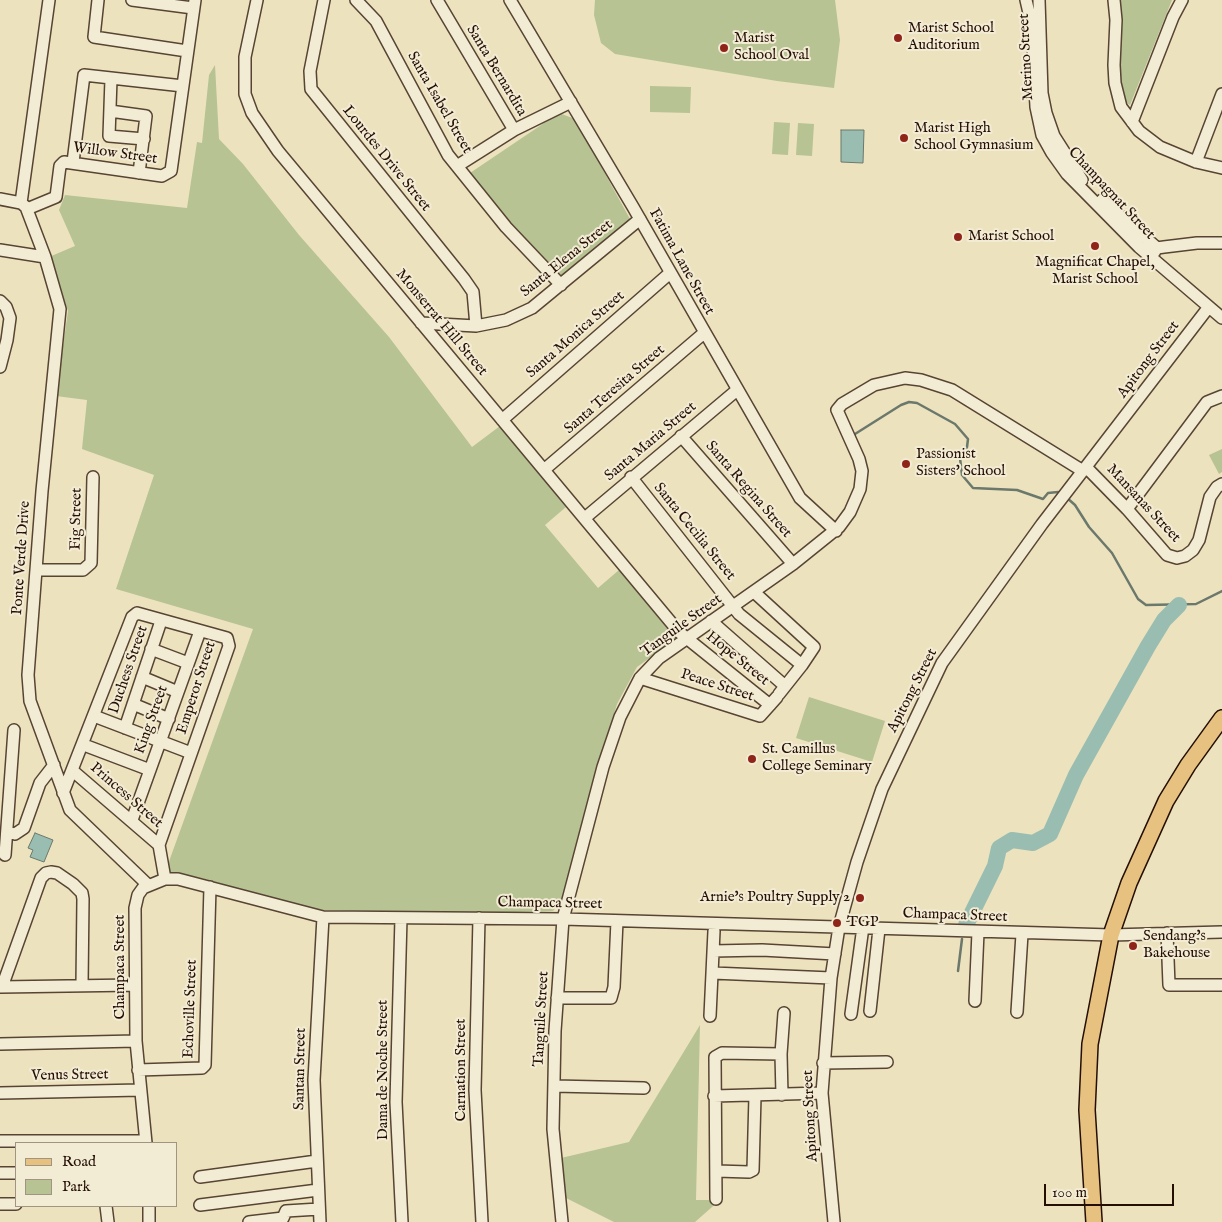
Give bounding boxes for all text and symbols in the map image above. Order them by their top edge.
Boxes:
street label: Merino Street [1016,13,1038,101]
place label: Marist School Auditorium [908,20,994,55]
street label: Santa Bernardita [462,22,530,120]
place label: Marist School Oval [734,30,809,65]
marker: Marist School Auditorium [892,32,904,44]
marker: Marist School Oval [718,42,730,54]
street label: Santa Isabel Street [403,49,475,157]
street label: Lourdes Drive Street [338,102,434,216]
place label: Marist High School Gymnasium [914,120,1033,155]
marker: Marist High School Gymnasium [898,132,910,144]
street label: Willow Street [72,139,158,169]
street label: Champagnat Street [1064,144,1158,244]
street label: Fatima Lane Street [644,206,718,318]
street label: Santa Elena Street [517,216,617,302]
place label: Marist School [968,228,1054,246]
marker: Marist School [952,231,964,243]
marker: Magnificat Chapel, Marist School [1089,240,1101,252]
place label: Magnificat Chapel, Marist School [1035,254,1155,289]
street label: Monserrat Hill Street [391,266,491,380]
street label: Santa Monica Street [523,287,629,383]
street label: Apitong Street [1114,318,1184,402]
street label: Santa Teresita Street [561,341,669,439]
street label: Santa Maria Street [601,398,701,486]
street label: Santa Regina Street [701,438,795,542]
place label: Passionist Sisters' School [916,446,1005,481]
marker: Passionist Sisters' School [900,458,912,470]
street label: Mansanas Street [1102,461,1184,547]
street label: Santa Cecilia Street [649,480,739,584]
street label: Fig Street [67,488,87,550]
street label: Ponte Verde Drive [9,500,35,616]
street label: Tanguile Street [638,591,726,661]
street label: Duchess Street [105,623,153,717]
street label: Hope Street [702,628,772,690]
street label: Emperor Street [174,639,220,737]
street label: Apitong Street [884,646,942,736]
street label: Peace Street [678,666,756,706]
street label: King Street [131,683,173,757]
place label: St. Camillus College Seminary [762,741,872,776]
marker: St. Camillus College Seminary [746,753,758,765]
street label: Princess Street [86,759,166,833]
place label: Arnie's Poultry Supply 2 [700,889,850,907]
marker: Arnie's Poultry Supply 2 [854,892,866,904]
street label: Champaca Street [497,894,603,914]
street label: Champaca Street [902,905,1008,927]
place label: TGP [847,914,879,932]
street label: Champaca Street [112,915,130,1019]
marker: TGP [831,917,843,929]
place label: Sendang's Bakehouse [1143,928,1210,963]
marker: Sendang's Bakehouse [1127,940,1139,952]
street label: Echoville Street [180,959,202,1059]
street label: Tanguile Street [531,971,553,1067]
street label: Dama de Noche Street [375,1000,393,1140]
street label: Carnation Street [453,1019,471,1121]
street label: Santan Street [291,1028,311,1110]
street label: Venus Street [31,1066,109,1086]
street label: Apitong Street [800,1070,822,1162]
legend [15,1142,178,1207]
text: Road [62,1152,96,1171]
scale bar [1047,1174,1177,1206]
text: Park [62,1177,91,1196]
text: 100 m [1052,1183,1087,1202]

